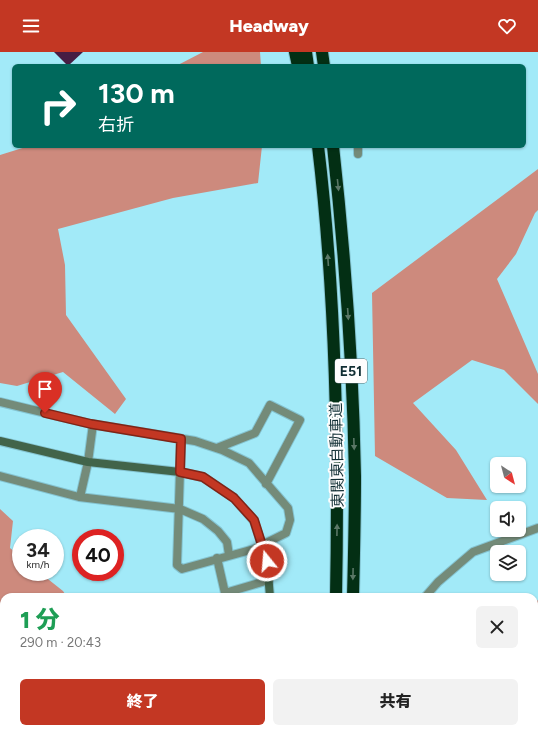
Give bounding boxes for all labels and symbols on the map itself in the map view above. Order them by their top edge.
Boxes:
one-way arrow [334,179,341,191]
one-way arrow [325,254,332,266]
one-way arrow [344,308,351,320]
road number: E51 [335,359,367,383]
pin [28,372,62,413]
street label: 東関東自動車道 [327,402,347,508]
one-way arrow [350,438,357,450]
north arrow [490,457,526,493]
one-way arrow [334,523,340,536]
speed limit sign: 40 [72,529,124,581]
position arrow [246,540,288,582]
one-way arrow [350,568,356,581]

